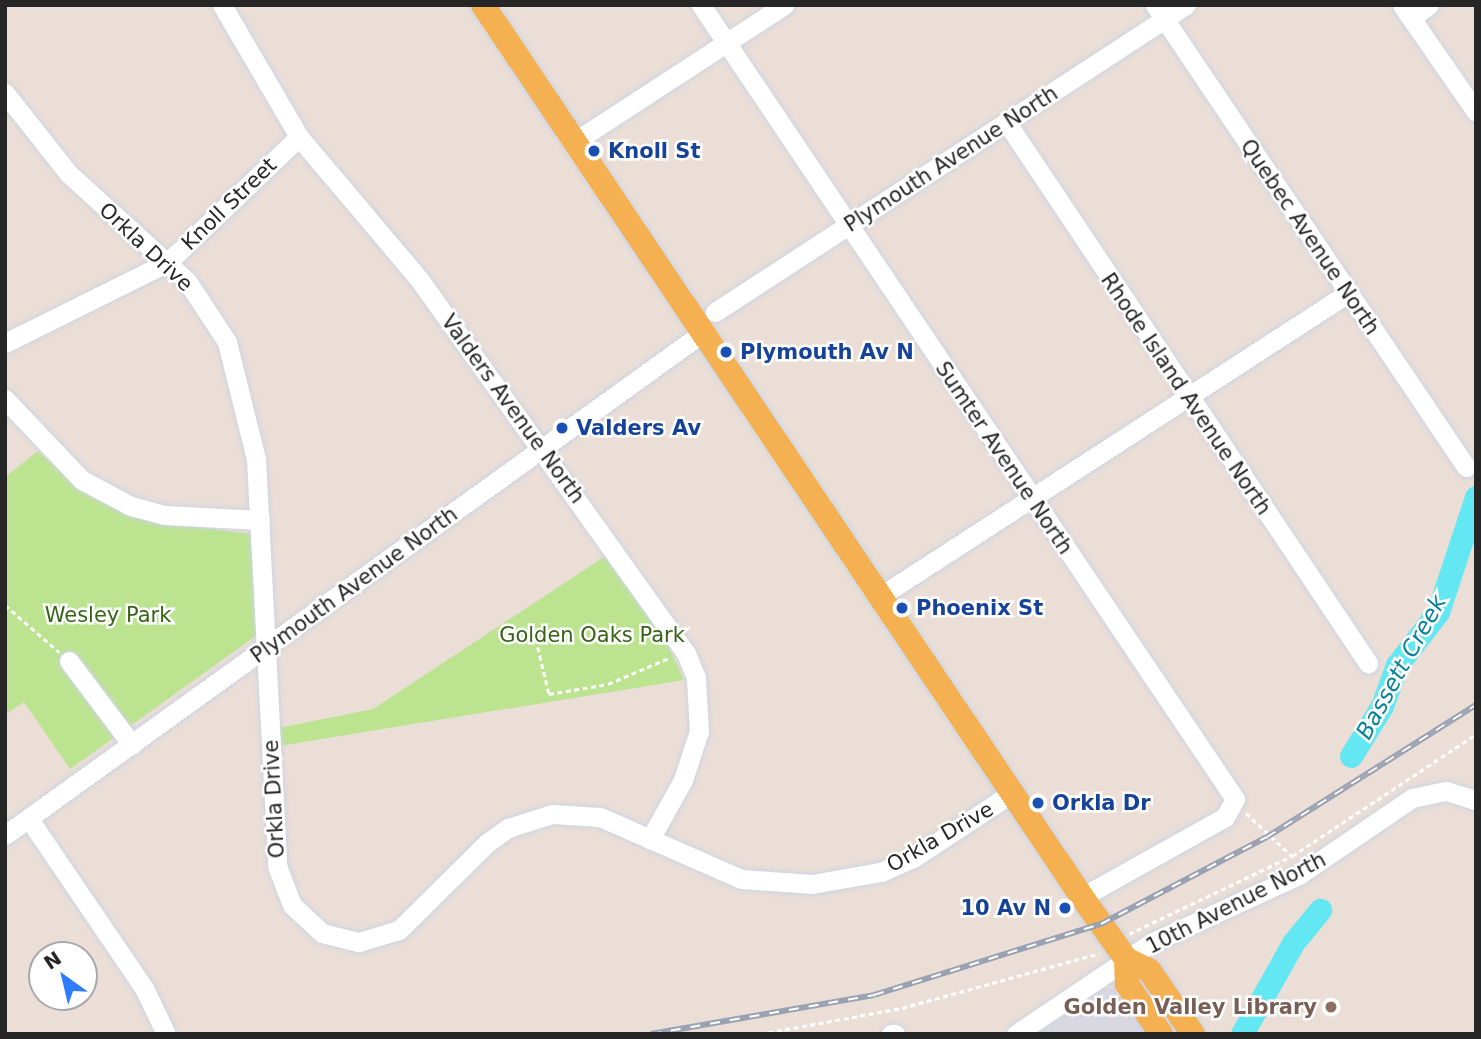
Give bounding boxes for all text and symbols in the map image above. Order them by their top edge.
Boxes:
street label: Plymouth Avenue North [840,81,1062,237]
street label: Quebec Avenue North [1235,134,1385,340]
place label: Knoll St [608,138,701,164]
marker: Knoll St [586,143,602,159]
street label: Knoll Street [176,153,282,255]
street label: Orkla Drive [94,197,198,297]
street label: Rhode Island Avenue North [1096,268,1276,520]
street label: Valders Avenue North [436,310,590,508]
place label: Plymouth Av N [740,339,914,365]
marker: Plymouth Av N [718,344,734,360]
street label: Sumter Avenue North [930,357,1078,559]
place label: Valders Av [576,415,701,441]
marker: Valders Av [554,420,570,436]
street label: Plymouth Avenue North [246,502,462,668]
water label: Bassett Creek [1350,590,1452,744]
place label: Phoenix St [916,595,1043,621]
marker: Phoenix St [894,600,910,616]
park label: Wesley Park [45,602,171,628]
park label: Golden Oaks Park [499,622,685,648]
street label: Orkla Drive [258,739,290,859]
place label: Orkla Dr [1052,790,1151,816]
marker: Orkla Dr [1030,795,1046,811]
street label: Orkla Drive [882,796,998,878]
street label: 10th Avenue North [1142,847,1330,959]
place label: 10 Av N [960,895,1051,921]
marker: 10 Av N [1057,900,1073,916]
north arrow [28,941,98,1011]
text: N [40,947,65,974]
place label: Golden Valley Library [1064,994,1317,1020]
marker: Golden Valley Library [1323,999,1339,1015]

